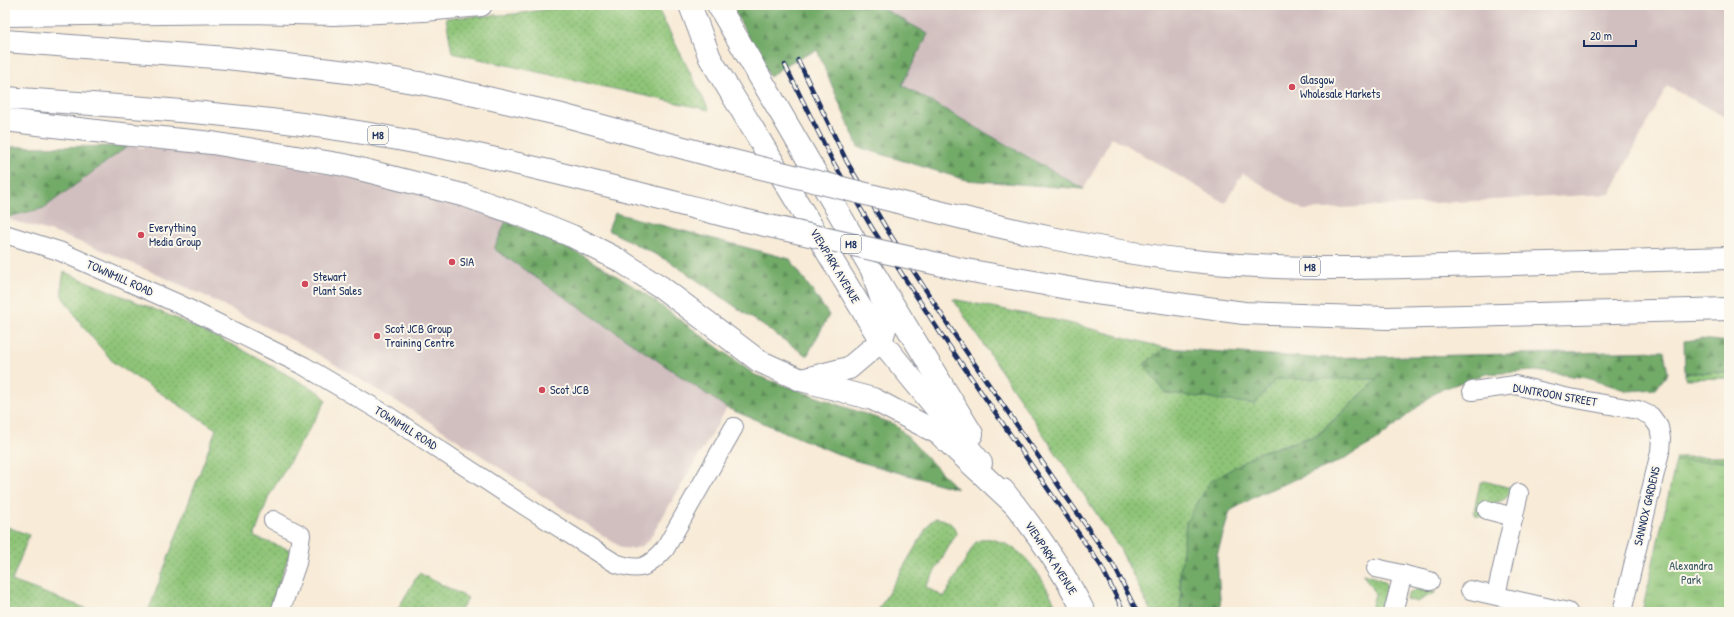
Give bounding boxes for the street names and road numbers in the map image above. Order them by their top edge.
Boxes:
road number: M8 [368,126,388,144]
street label: VIEWPARK AVENUE [806,225,865,307]
road number: M8 [841,235,861,253]
street label: TOWNMILL ROAD [84,255,157,300]
road number: M8 [1300,258,1320,276]
street label: DUNTROON STREET [1512,379,1599,410]
street label: TOWNMILL ROAD [371,401,441,454]
street label: SANNOX GARDENS [1629,464,1664,547]
street label: VIEWPARK AVENUE [1021,518,1082,598]

